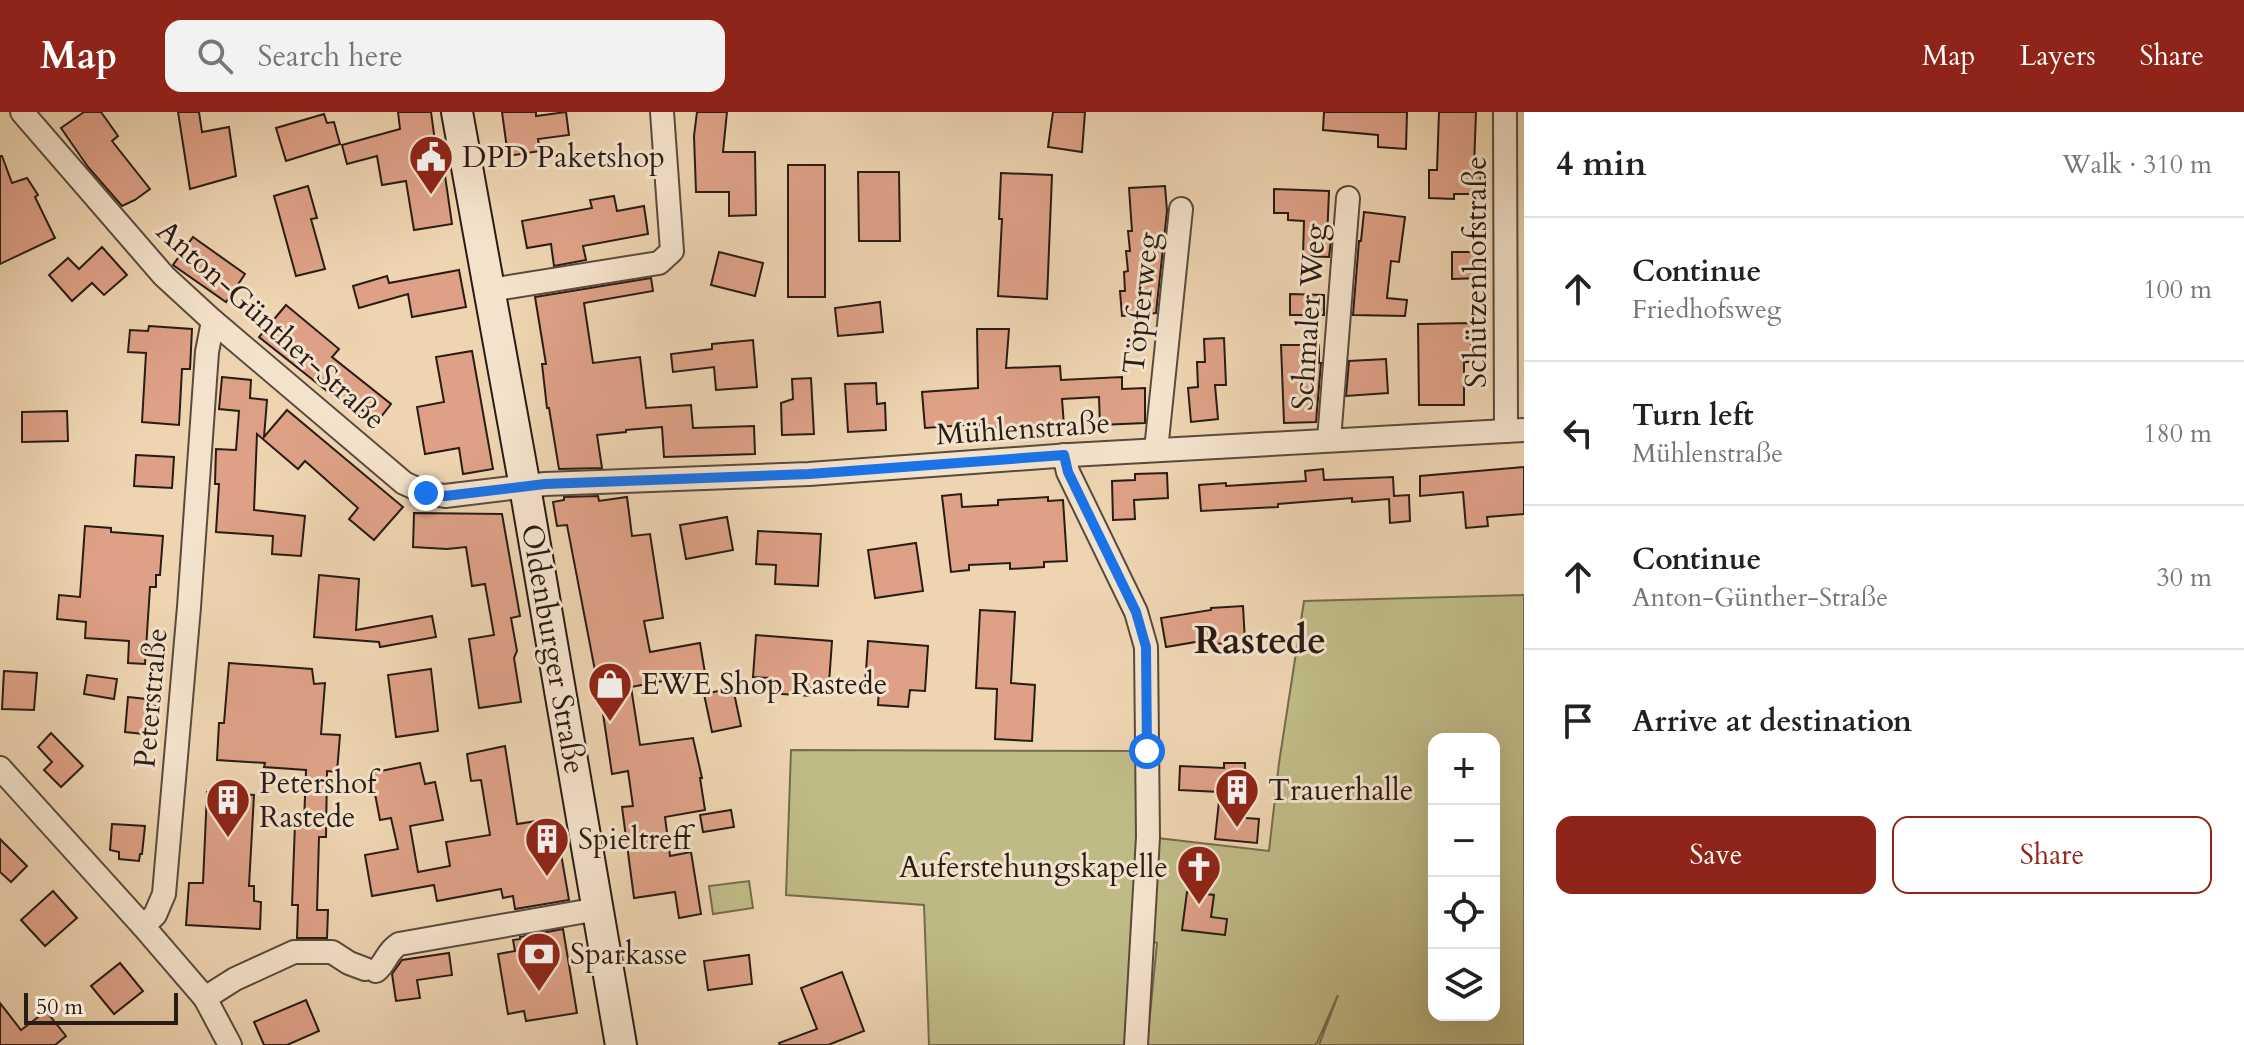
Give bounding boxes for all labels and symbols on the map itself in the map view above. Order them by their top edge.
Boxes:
public building icon: DPD Paketshop [407,133,455,196]
place label: DPD Paketshop [462,137,665,178]
street label: Schützenhofstraße [1456,156,1497,388]
street label: Anton-Günther-Straße [147,211,395,439]
street label: Schmaler Weg [1282,222,1336,412]
street label: Töpferweg [1113,230,1169,376]
street label: Mühlenstraße [935,402,1111,456]
route end [408,475,444,511]
street label: Oldenburger Straße [511,521,595,777]
district label: Rastede [1194,615,1326,667]
street label: Peterstraße [124,626,178,770]
shop icon: EWE Shop Rastede [586,660,634,723]
place label: EWE Shop Rastede [641,664,887,705]
route start [1129,733,1165,769]
place label: Petershof Rastede [259,763,381,838]
building icon: Trauerhalle [1213,766,1261,829]
place label: Trauerhalle [1268,770,1413,811]
building icon: Petershof Rastede [204,776,252,839]
building icon: Spieltreff [523,815,571,878]
place label: Spieltreff [578,819,696,860]
church icon: Auferstehungskapelle [1175,843,1223,906]
place label: Auferstehungskapelle [899,847,1168,888]
bank icon: Sparkasse [515,930,563,993]
place label: Sparkasse [570,934,688,975]
scale bar [24,989,178,1025]

